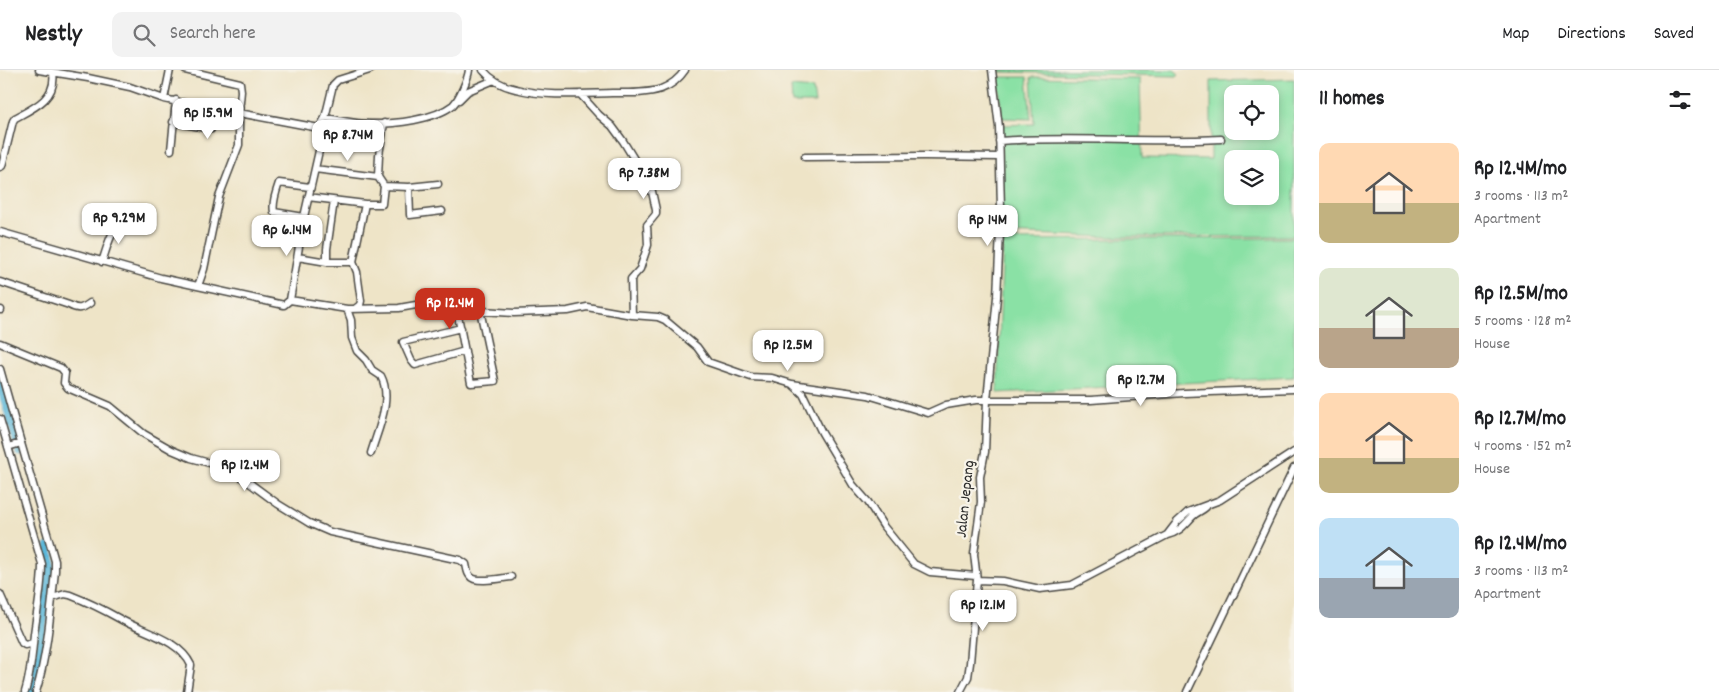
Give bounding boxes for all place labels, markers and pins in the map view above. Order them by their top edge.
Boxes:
pin: Rp 15.9M [156,98,260,140]
pin: Rp 8.74M [296,119,400,162]
pin: Rp 7.38M [592,158,696,200]
pin: Rp 9.29M [67,202,171,245]
pin: Rp 14M [947,204,1029,247]
pin: Rp 6.14M [235,214,339,257]
pin: Rp 12.4M [398,288,502,330]
pin: Rp 12.5M [736,330,840,372]
pin: Rp 12.7M [1089,364,1193,407]
pin: Rp 12.4M [193,450,297,492]
pin: Rp 12.1M [931,590,1035,632]

